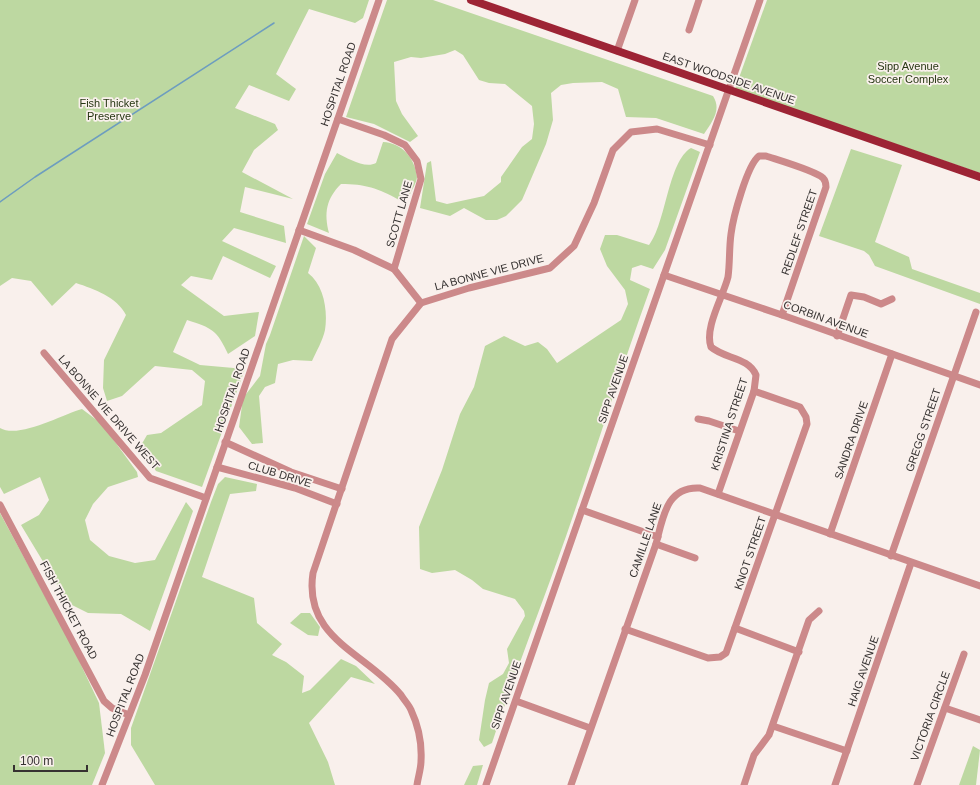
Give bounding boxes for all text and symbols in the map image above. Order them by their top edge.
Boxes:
street label: HOSPITAL ROAD [318,40,358,128]
street label: EAST WOODSIDE AVENUE [661,50,797,106]
park label: Sipp Avenue Soccer Complex [868,60,949,85]
park label: Fish Thicket Preserve [79,97,139,122]
street label: SCOTT LANE [384,179,414,249]
street label: REDLEF STREET [779,187,819,276]
street label: LA BONNE VIE DRIVE [433,252,545,292]
street label: CORBIN AVENUE [782,298,870,340]
street label: HOSPITAL ROAD [212,346,252,434]
street label: LA BONNE VIE DRIVE WEST [56,352,162,472]
street label: SIPP AVENUE [596,353,630,425]
street label: KRISTINA STREET [708,376,750,472]
street label: GREGG STREET [903,386,943,473]
street label: SANDRA DRIVE [832,399,870,481]
street label: CLUB DRIVE [247,459,313,489]
street label: CAMILLE LANE [626,501,664,579]
street label: KNOT STREET [732,514,768,591]
street label: FISH THICKET ROAD [38,559,100,661]
street label: HAIG AVENUE [845,634,881,708]
street label: HOSPITAL ROAD [104,652,146,738]
street label: SIPP AVENUE [489,659,523,731]
street label: VICTORIA CIRCLE [908,670,952,762]
scale bar [14,747,87,773]
text: 100 m [20,754,53,768]

